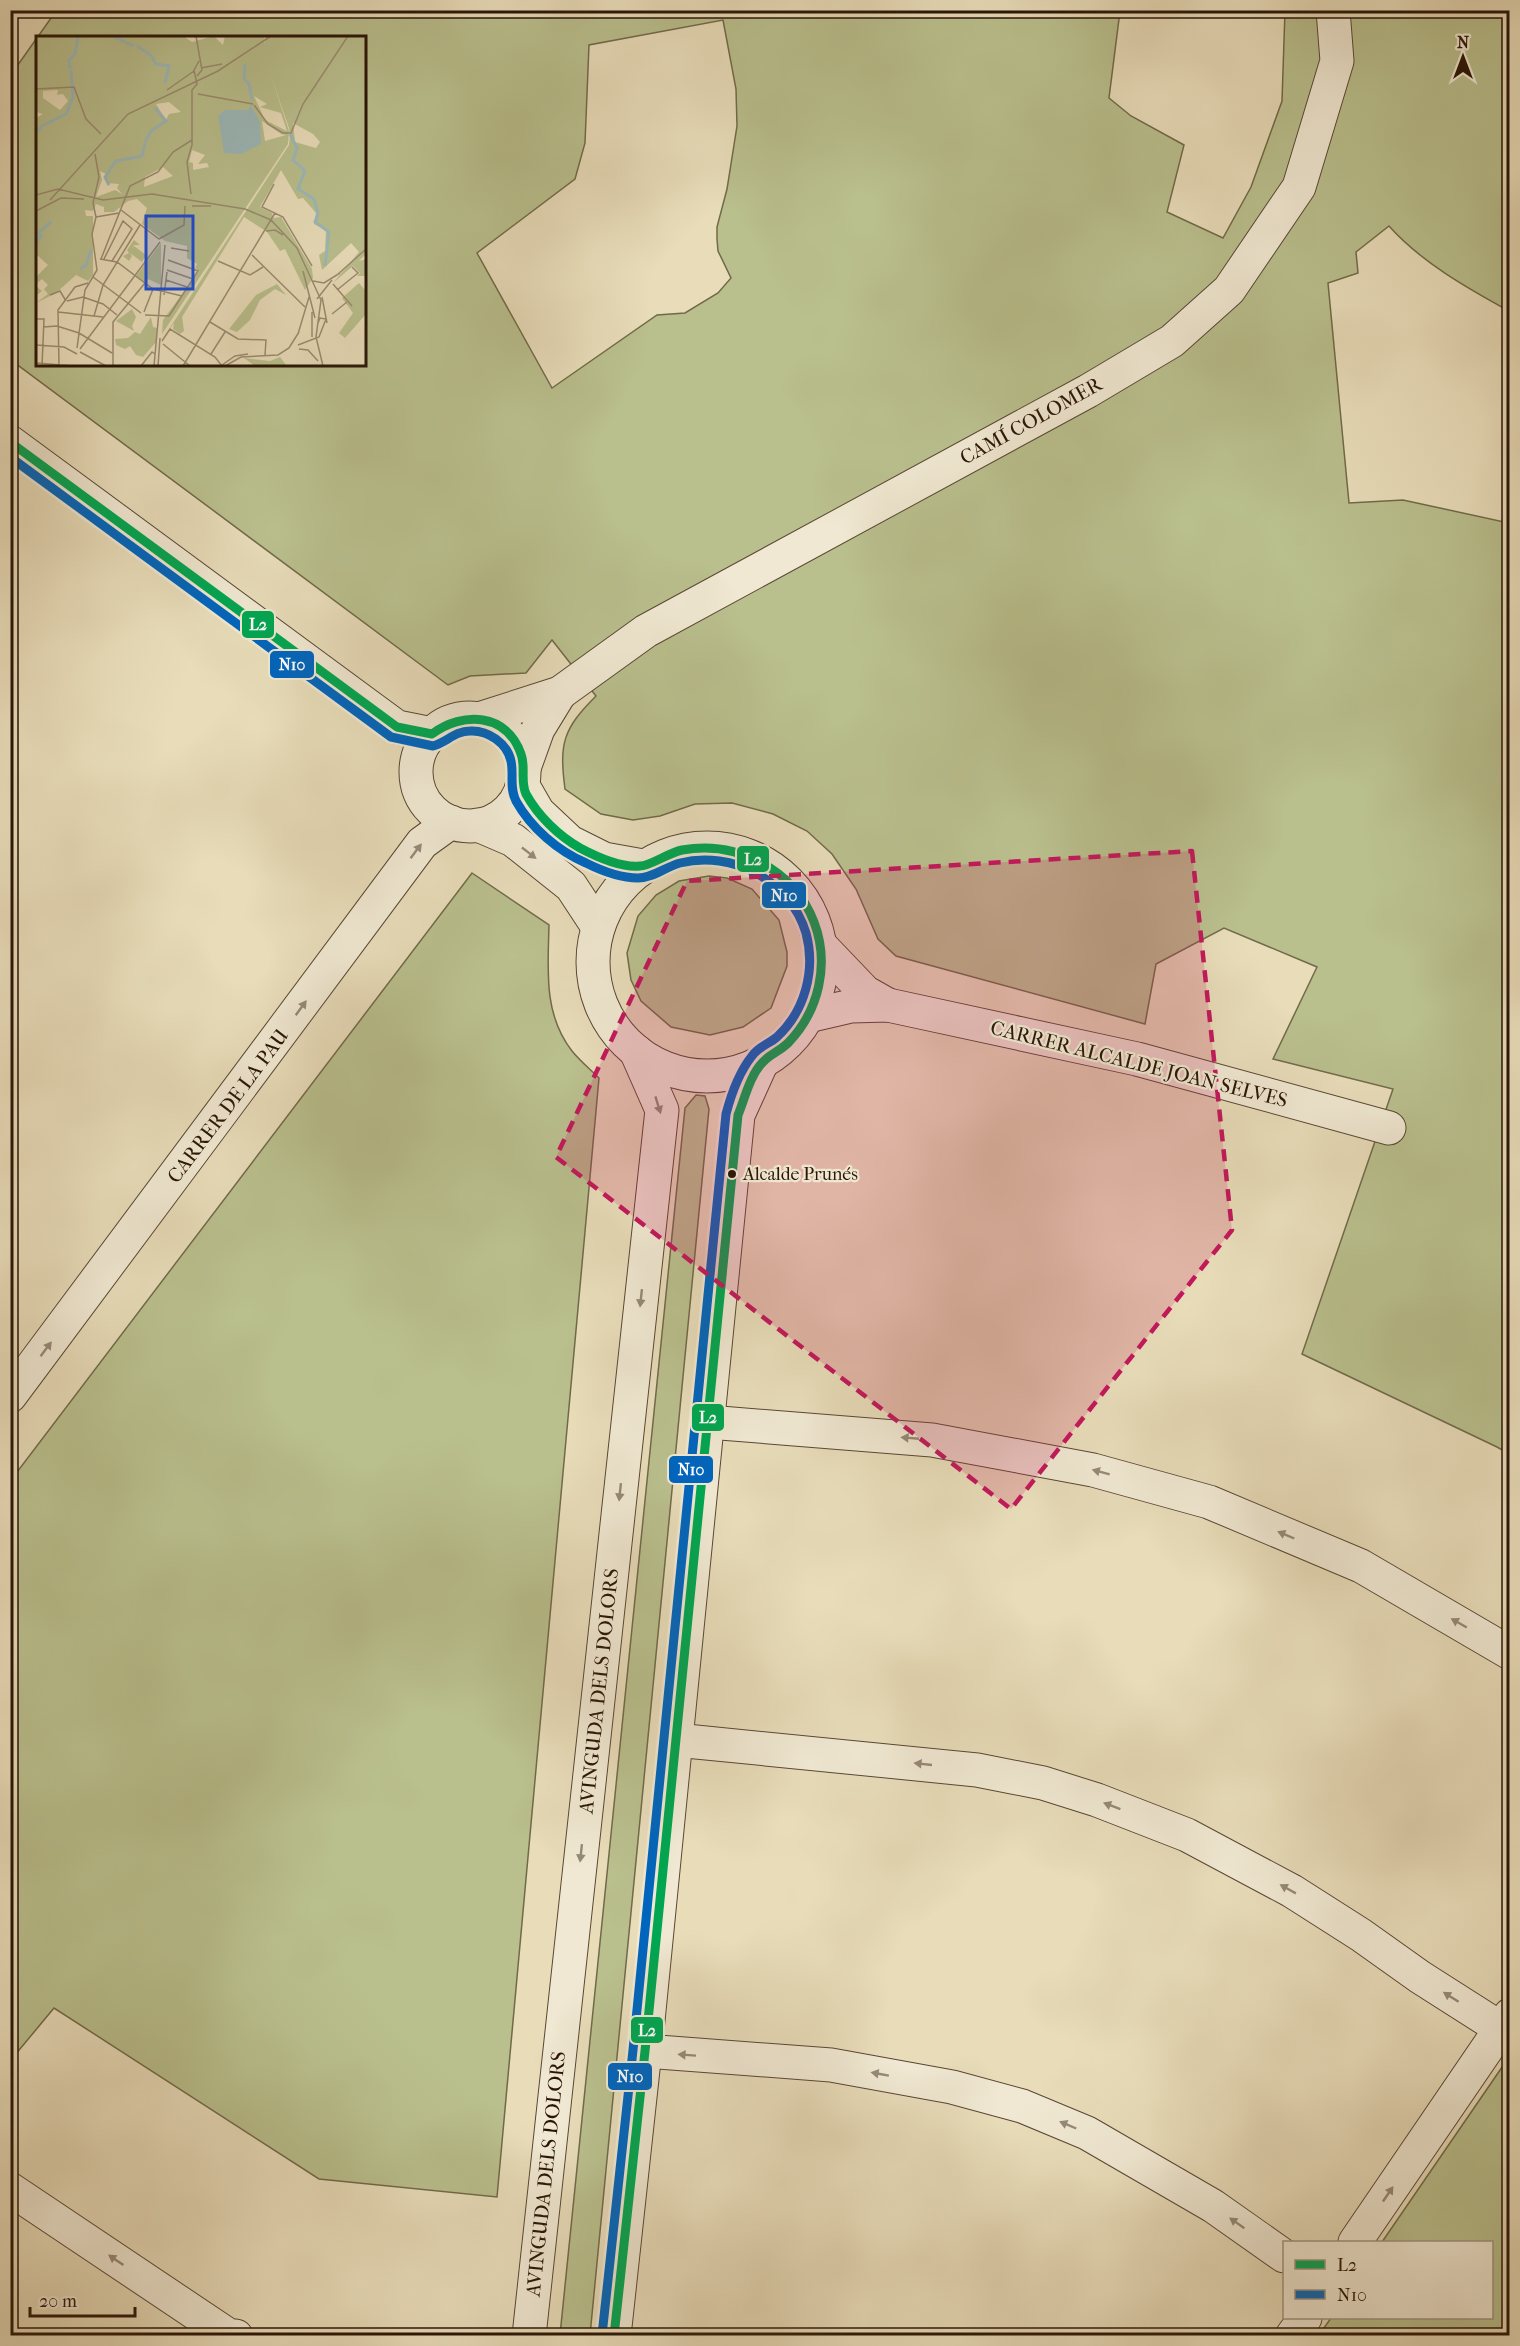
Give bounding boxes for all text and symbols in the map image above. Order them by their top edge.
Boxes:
north arrow [1433,27,1493,87]
text: N [1457,33,1470,52]
inset map [36,36,366,366]
street label: CAMÍ COLOMER [956,371,1107,469]
line badge: L2 [241,610,275,639]
text: L2 [249,615,267,634]
line badge: N10 [269,650,315,679]
text: N10 [279,655,305,674]
one-way arrow [410,843,422,858]
line badge: L2 [736,845,770,873]
one-way arrow [521,846,537,859]
text: L2 [744,850,762,869]
line badge: N10 [761,881,807,909]
text: N10 [771,886,797,905]
one-way arrow [294,1000,306,1015]
street label: CARRER ALCALDE JOAN SELVES [988,1016,1290,1112]
street label: CARRER DE LA PAU [163,1024,294,1188]
one-way arrow [654,1096,663,1114]
place label: Alcalde Prunés [742,1164,858,1185]
marker: Alcalde Prunés [726,1168,738,1180]
one-way arrow [637,1289,646,1308]
one-way arrow [39,1341,51,1356]
line badge: L2 [691,1403,725,1432]
text: L2 [699,1408,717,1427]
one-way arrow [900,1434,919,1443]
line badge: N10 [668,1455,714,1484]
text: N10 [678,1460,704,1479]
one-way arrow [1092,1467,1111,1477]
one-way arrow [615,1483,625,1502]
one-way arrow [1277,1529,1295,1539]
street label: AVINGUDA DELS DOLORS [575,1567,623,1816]
one-way arrow [1451,1618,1467,1629]
one-way arrow [913,1759,932,1769]
one-way arrow [1103,1801,1121,1810]
one-way arrow [576,1844,586,1863]
one-way arrow [1279,1884,1296,1894]
one-way arrow [1443,1991,1459,2002]
line badge: L2 [630,2016,664,2044]
text: L2 [638,2021,656,2040]
street label: AVINGUDA DELS DOLORS [522,2050,570,2299]
one-way arrow [677,2050,696,2059]
line badge: N10 [607,2062,653,2091]
text: N10 [617,2067,643,2086]
one-way arrow [871,2069,890,2078]
one-way arrow [1059,2120,1077,2129]
one-way arrow [1382,2186,1393,2202]
one-way arrow [1229,2217,1244,2229]
legend [1283,2241,1493,2319]
one-way arrow [108,2254,125,2265]
text: L2 [1337,2255,1357,2276]
scale bar [30,2280,135,2318]
text: N10 [1337,2285,1367,2306]
text: 20 m [39,2291,77,2312]

